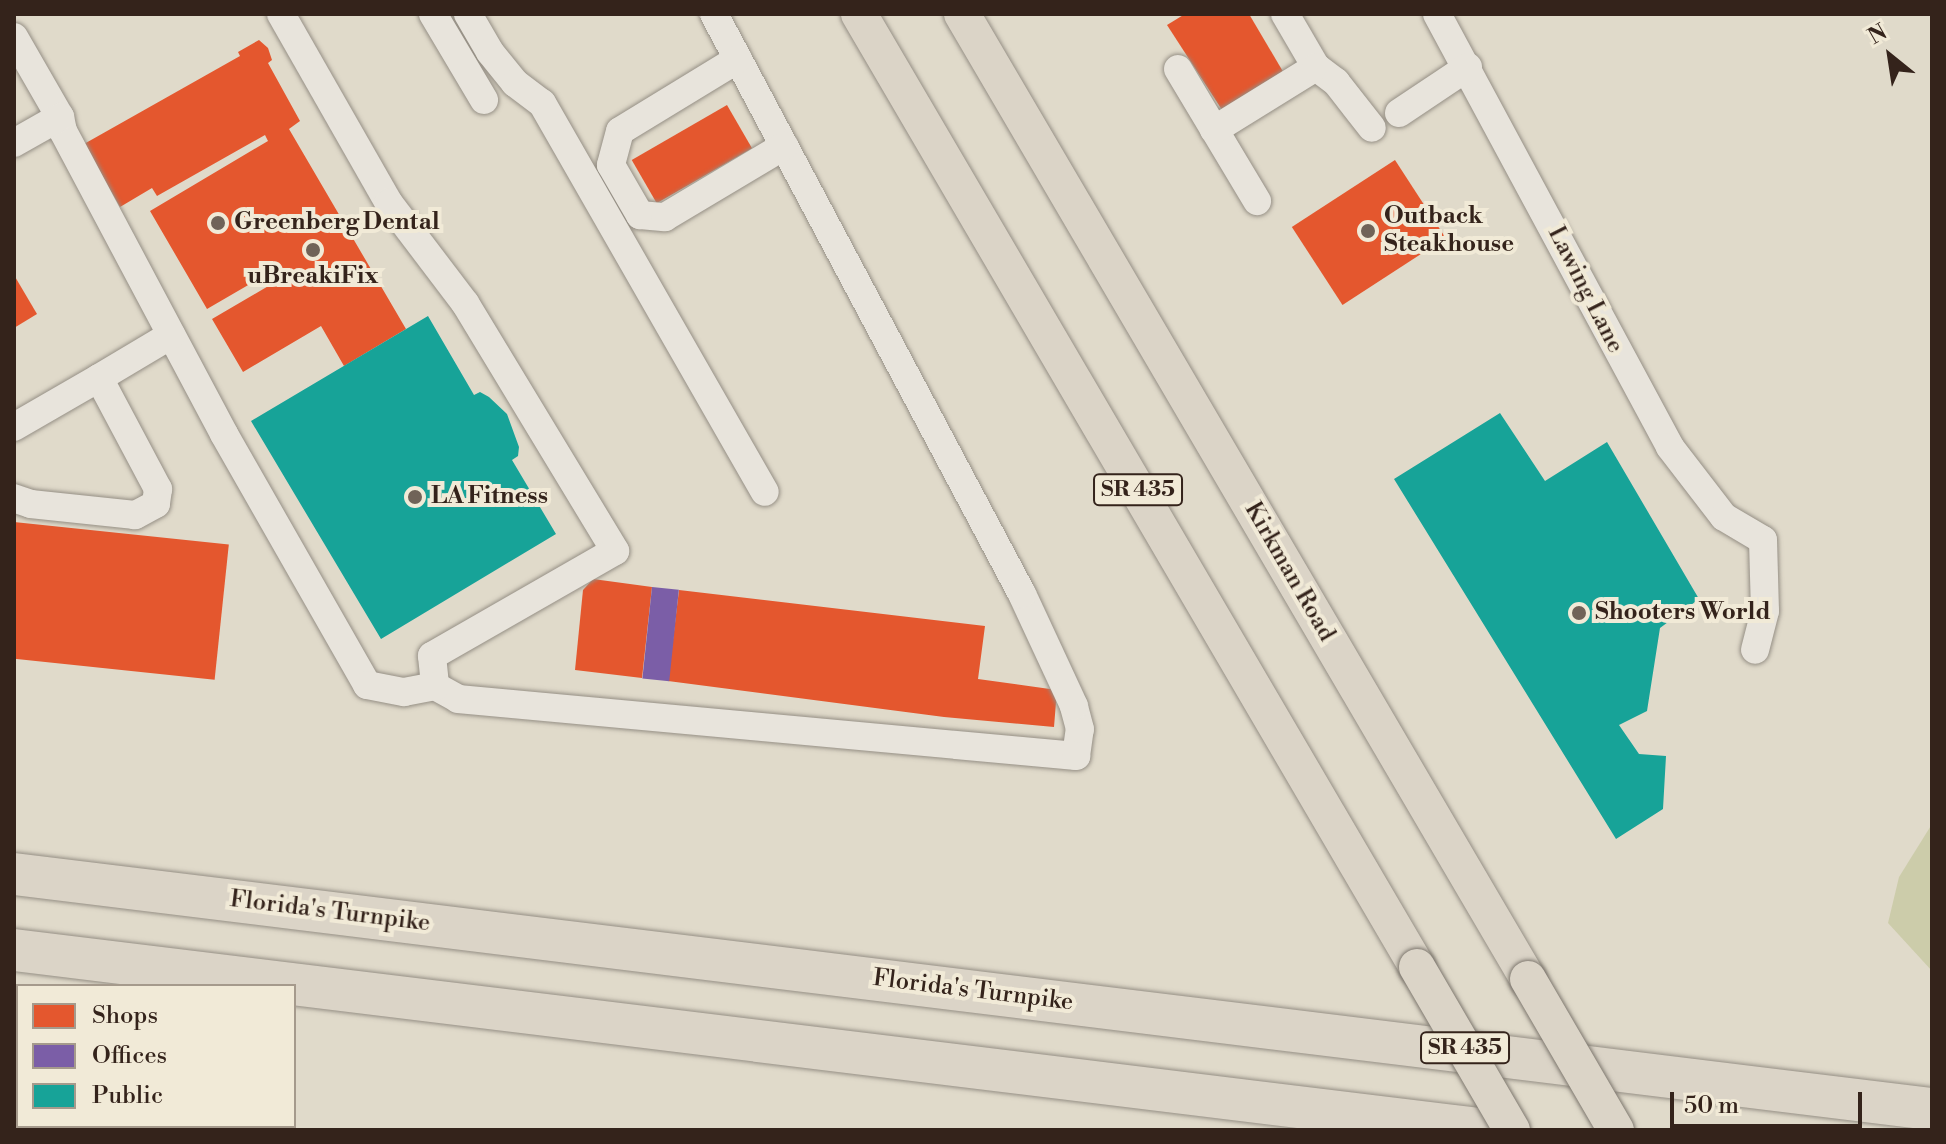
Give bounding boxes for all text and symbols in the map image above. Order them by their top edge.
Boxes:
north arrow [1850,16,1930,96]
text: N [1863,19,1892,51]
place label: Outback Steakhouse [1384,203,1514,259]
place label: Greenberg Dental [234,209,440,237]
marker: Greenberg Dental [209,214,227,232]
marker: Outback Steakhouse [1359,222,1377,240]
street label: Lawing Lane [1541,222,1629,358]
marker: uBreakiFix [304,241,322,259]
place label: uBreakiFix [248,263,378,291]
road number: SR 435 [1092,472,1184,508]
place label: LA Fitness [431,483,548,511]
marker: LA Fitness [406,488,424,506]
street label: Kirkman Road [1238,497,1340,647]
place label: Shooters World [1595,599,1771,627]
marker: Shooters World [1570,604,1588,622]
street label: Florida's Turnpike [228,885,432,939]
street label: Florida's Turnpike [871,964,1075,1018]
legend [16,984,296,1128]
text: Shops [92,1001,158,1031]
road number: SR 435 [1419,1030,1511,1066]
text: Offices [92,1041,167,1071]
scale bar [1674,1076,1866,1126]
text: Public [92,1081,163,1111]
text: 50 m [1684,1091,1739,1121]

